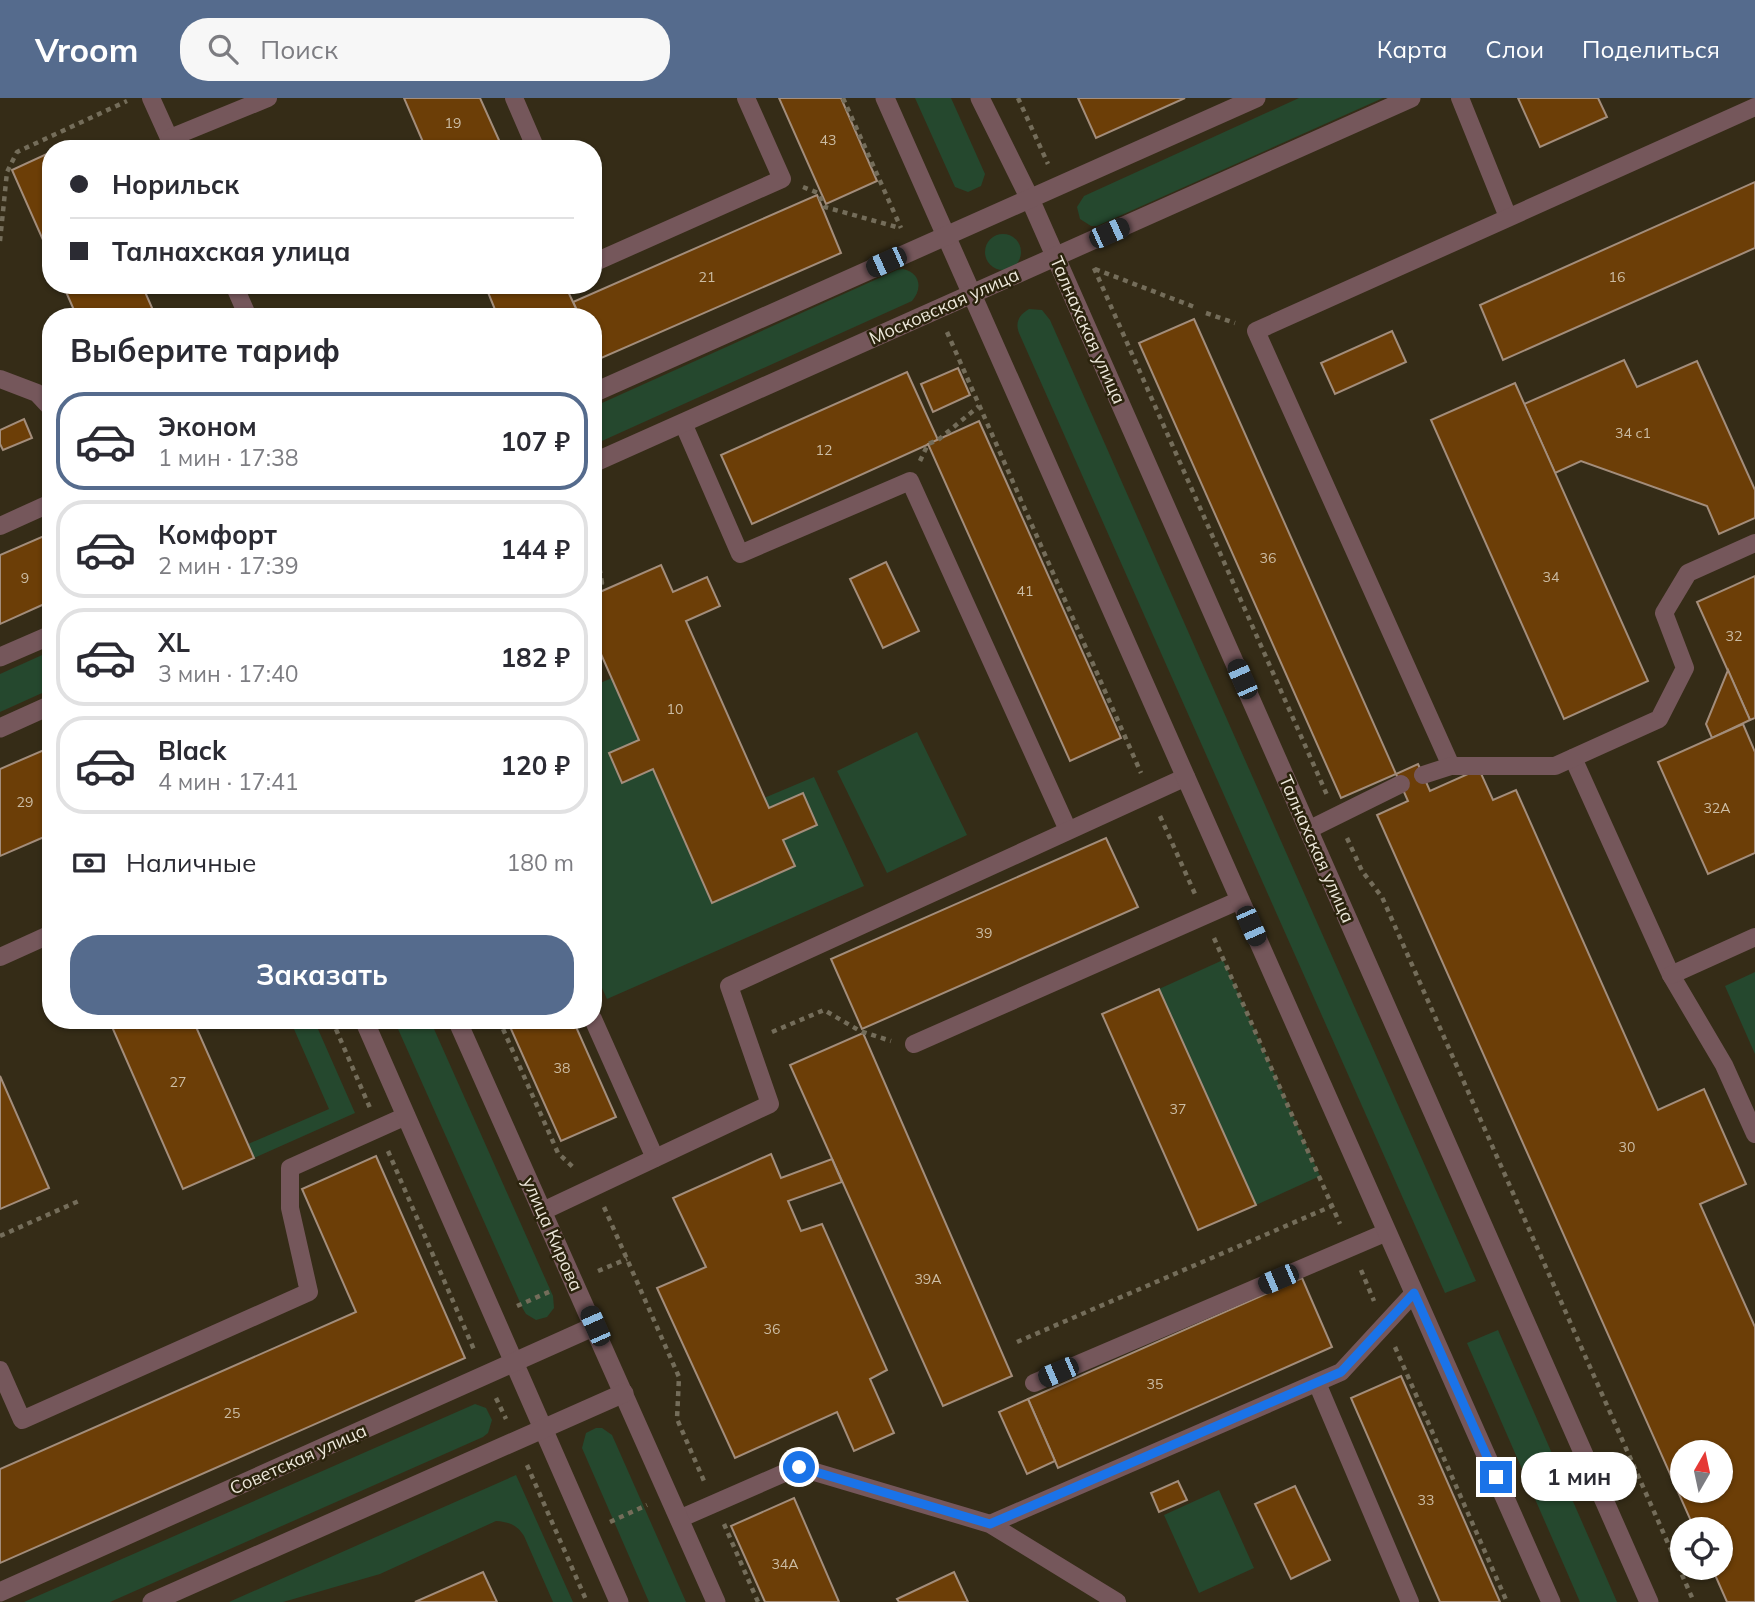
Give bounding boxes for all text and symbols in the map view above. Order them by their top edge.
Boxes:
search box [180,18,670,81]
text: Vroom [35,29,138,70]
icon: search [204,30,242,68]
text: Поиск [260,33,338,66]
text: Карта [1377,34,1447,64]
text: Слои [1485,34,1544,64]
text: Поделиться [1582,34,1720,64]
house number: 19 [445,114,461,132]
house number: 43 [820,131,836,149]
text: Норильск [112,168,239,201]
car [1086,215,1133,251]
text: Талнахская улица [112,235,351,268]
car [863,244,910,280]
street label: Талнахская улица [1045,253,1131,407]
street label: Московская улица [865,263,1023,349]
house number: 21 [699,268,715,286]
house number: 16 [1609,268,1625,286]
text: Выберите тариф [70,330,340,370]
icon: car [74,410,137,473]
text: Эконом [158,410,257,443]
house number: 34 с1 [1615,424,1651,442]
text: 107 ₽ [500,425,570,458]
house number: 12 [816,441,832,459]
text: 1 мин · 17:38 [158,443,298,472]
icon: car [74,518,137,581]
text: Комфорт [158,518,277,551]
text: 144 ₽ [500,533,570,566]
house number: 36 [1260,549,1276,567]
text: 2 мин · 17:39 [158,551,298,580]
house number: 34 [1543,568,1560,586]
house number: 9 [21,569,29,587]
house number: 41 [1017,582,1033,600]
icon: car [74,626,137,689]
text: XL [158,626,190,659]
house number: 32 [1726,627,1742,645]
text: 182 ₽ [500,641,570,674]
car [1224,656,1261,702]
text: 3 мин · 17:40 [158,659,298,688]
house number: 10 [667,700,683,718]
icon: car [74,734,137,797]
text: Black [158,734,226,767]
text: 120 ₽ [500,749,570,782]
text: 4 мин · 17:41 [158,767,298,796]
street label: Талнахская улица [1274,772,1360,926]
house number: 29 [17,793,33,811]
house number: 32А [1703,799,1731,817]
icon: cash [70,844,108,882]
text: Наличные [126,846,256,879]
text: 180 m [506,848,574,877]
car [1233,903,1270,949]
house number: 39 [976,924,992,942]
button: Заказать [70,935,574,1015]
house number: 38 [554,1059,570,1077]
house number: 27 [170,1073,186,1091]
house number: 37 [1170,1100,1186,1118]
house number: 30 [1619,1138,1635,1156]
street label: улица Кирова [518,1174,588,1294]
car [1255,1261,1302,1297]
house number: 39А [914,1270,942,1288]
car [577,1303,614,1349]
house number: 36 [764,1320,780,1338]
car [1035,1354,1082,1390]
house number: 35 [1147,1375,1163,1393]
house number: 25 [224,1404,240,1422]
street label: Советская улица [226,1418,370,1500]
north arrow [1670,1440,1732,1503]
map controls [1670,1440,1733,1580]
route start [783,1451,815,1483]
callout: 1 мин [1520,1452,1636,1502]
route end [1480,1461,1512,1493]
text: 1 мин [1547,1462,1611,1491]
house number: 33 [1418,1491,1434,1509]
button: locate [1670,1517,1733,1580]
house number: 34А [771,1555,799,1573]

